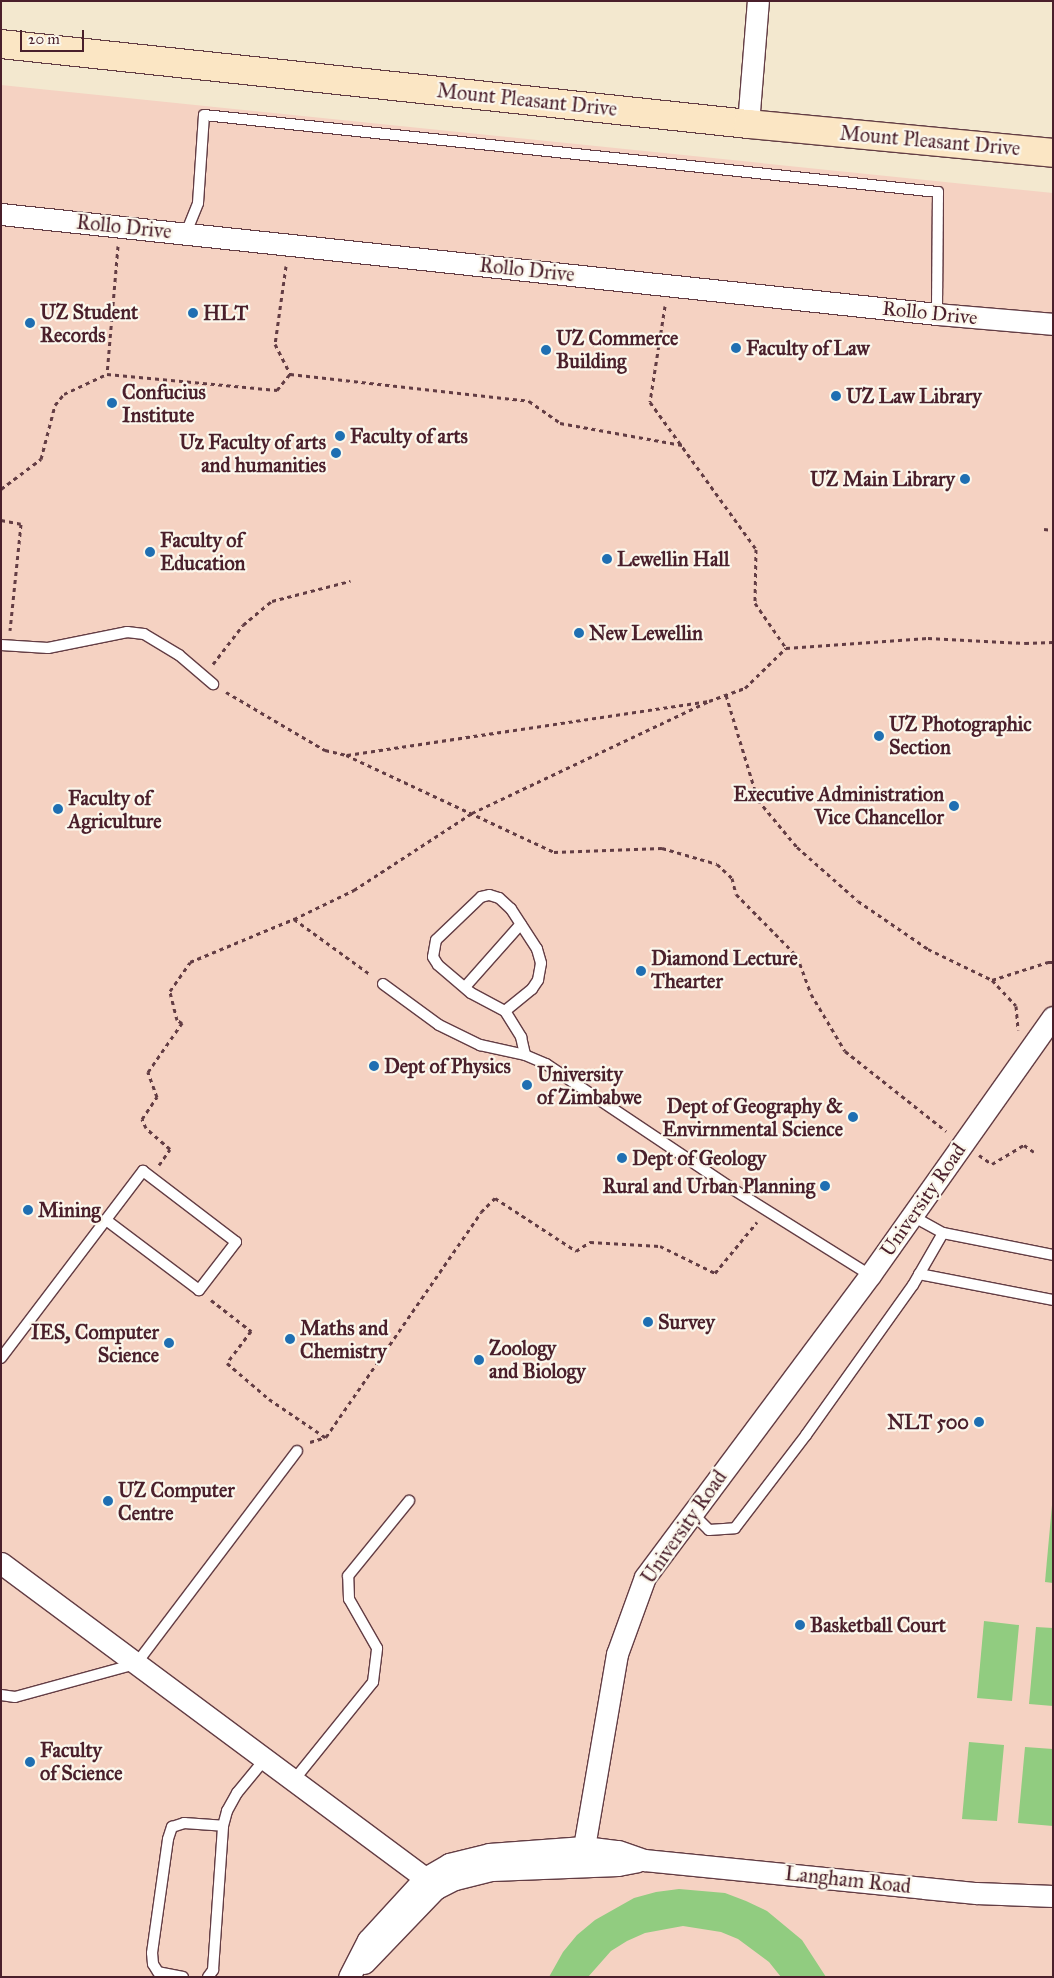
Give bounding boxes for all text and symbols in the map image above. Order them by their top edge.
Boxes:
scale bar [22,20,86,52]
text: 20 m [28,30,60,48]
street label: Mount Pleasant Drive [436,79,618,121]
street label: Mount Pleasant Drive [839,121,1021,161]
street label: Rollo Drive [75,210,173,244]
street label: Rollo Drive [478,253,576,287]
street label: Rollo Drive [881,296,979,330]
place label: UZ Student Records [40,300,138,347]
place label: HLT [203,301,248,325]
marker: HLT [187,307,199,319]
marker: UZ Student Records [24,317,36,329]
place label: UZ Commerce Building [556,326,678,373]
place label: Faculty of Law [746,336,870,360]
marker: Faculty of Law [730,342,742,354]
marker: UZ Commerce Building [540,344,552,356]
place label: Confucius Institute [122,380,206,427]
place label: UZ Law Library [846,384,982,408]
marker: UZ Law Library [830,390,842,402]
marker: Confucius Institute [106,397,118,409]
place label: Faculty of arts [350,424,468,448]
place label: Uz Faculty of arts and humanities [179,430,326,477]
marker: Faculty of arts [334,430,346,442]
marker: Uz Faculty of arts and humanities [330,447,342,459]
place label: UZ Main Library [810,467,955,491]
marker: UZ Main Library [959,473,971,485]
place label: Faculty of Education [160,528,245,575]
marker: Faculty of Education [144,546,156,558]
place label: Lewellin Hall [617,547,729,571]
marker: Lewellin Hall [601,553,613,565]
place label: New Lewellin [589,621,703,645]
marker: New Lewellin [573,627,585,639]
place label: UZ Photographic Section [889,712,1032,759]
marker: UZ Photographic Section [873,730,885,742]
place label: Executive Administration Vice Chancellor [733,782,944,829]
place label: Faculty of Agriculture [68,786,162,833]
marker: Executive Administration Vice Chancellor [948,800,960,812]
marker: Faculty of Agriculture [52,803,64,815]
place label: Diamond Lecture Thearter [651,947,798,994]
marker: Diamond Lecture Thearter [635,965,647,977]
place label: Dept of Physics [384,1054,511,1078]
marker: Dept of Physics [368,1060,380,1072]
place label: University of Zimbabwe [537,1062,642,1109]
marker: University of Zimbabwe [521,1079,533,1091]
place label: Dept of Geography & Envirnmental Science [662,1094,843,1141]
marker: Dept of Geography & Envirnmental Science [847,1111,859,1123]
street label: University Road [875,1139,971,1261]
place label: Dept of Geology [632,1146,766,1170]
marker: Dept of Geology [616,1152,628,1164]
place label: Rural and Urban Planning [602,1174,815,1198]
marker: Rural and Urban Planning [819,1180,831,1192]
place label: Mining [38,1198,101,1222]
marker: Mining [22,1204,34,1216]
place label: Survey [658,1310,715,1334]
place label: Maths and Chemistry [300,1316,388,1363]
marker: Survey [642,1316,654,1328]
place label: IES, Computer Science [31,1320,159,1367]
marker: Maths and Chemistry [284,1333,296,1345]
place label: Zoology and Biology [489,1336,586,1383]
marker: IES, Computer Science [163,1337,175,1349]
marker: Zoology and Biology [473,1354,485,1366]
place label: NLT 500 [887,1410,969,1434]
marker: NLT 500 [973,1416,985,1428]
street label: University Road [636,1466,732,1588]
place label: UZ Computer Centre [118,1478,235,1525]
marker: UZ Computer Centre [102,1495,114,1507]
place label: Basketball Court [810,1613,946,1637]
marker: Basketball Court [794,1619,806,1631]
place label: Faculty of Science [40,1738,122,1785]
marker: Faculty of Science [24,1756,36,1768]
street label: Langham Road [784,1861,912,1899]

